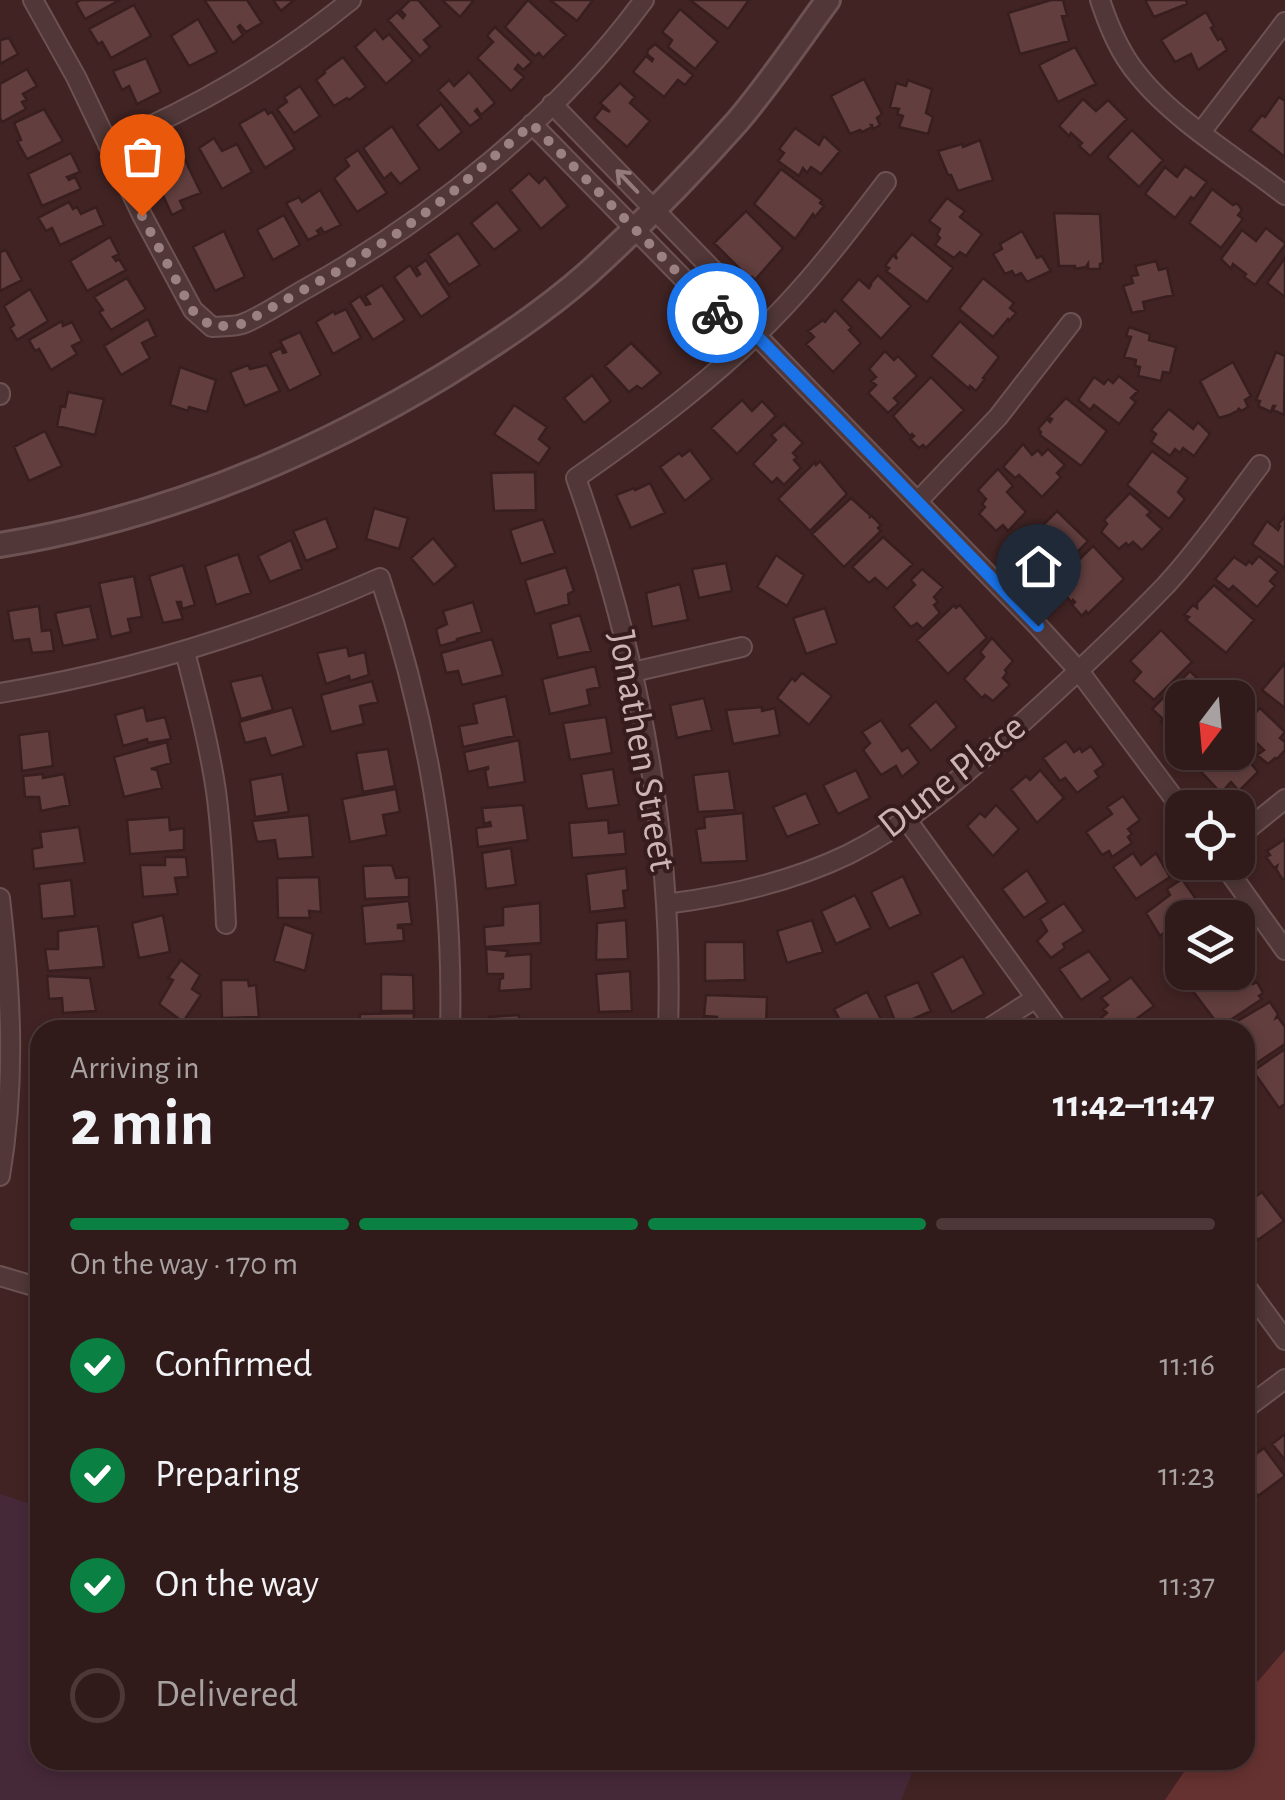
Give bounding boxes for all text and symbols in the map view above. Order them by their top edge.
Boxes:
pin [100,114,185,217]
icon: bag [115,129,170,184]
one-way arrow [615,170,639,194]
courier [667,263,767,363]
icon: bike [690,286,745,341]
pin [996,524,1081,627]
icon: home [1011,539,1066,594]
street label: Jonathen Street [601,628,683,875]
north arrow [1165,680,1255,770]
map controls [1165,680,1255,990]
street label: Dune Place [871,707,1033,845]
button: locate [1165,790,1255,880]
button: layers [1165,900,1255,990]
text: Arriving in [70,1052,199,1084]
text: 11:42–11:47 [1053,1086,1215,1124]
text: 2 min [70,1092,214,1157]
text: On the way · 170 m [70,1248,298,1280]
icon: check [70,1338,125,1393]
text: Confirmed [155,1346,312,1384]
text: 11:16 [1160,1349,1215,1381]
icon: check [70,1448,125,1503]
text: Preparing [155,1456,300,1494]
text: 11:23 [1158,1459,1215,1491]
icon: check [70,1558,125,1613]
text: On the way [155,1566,319,1604]
text: 11:37 [1159,1569,1215,1601]
text: Delivered [155,1676,298,1714]

